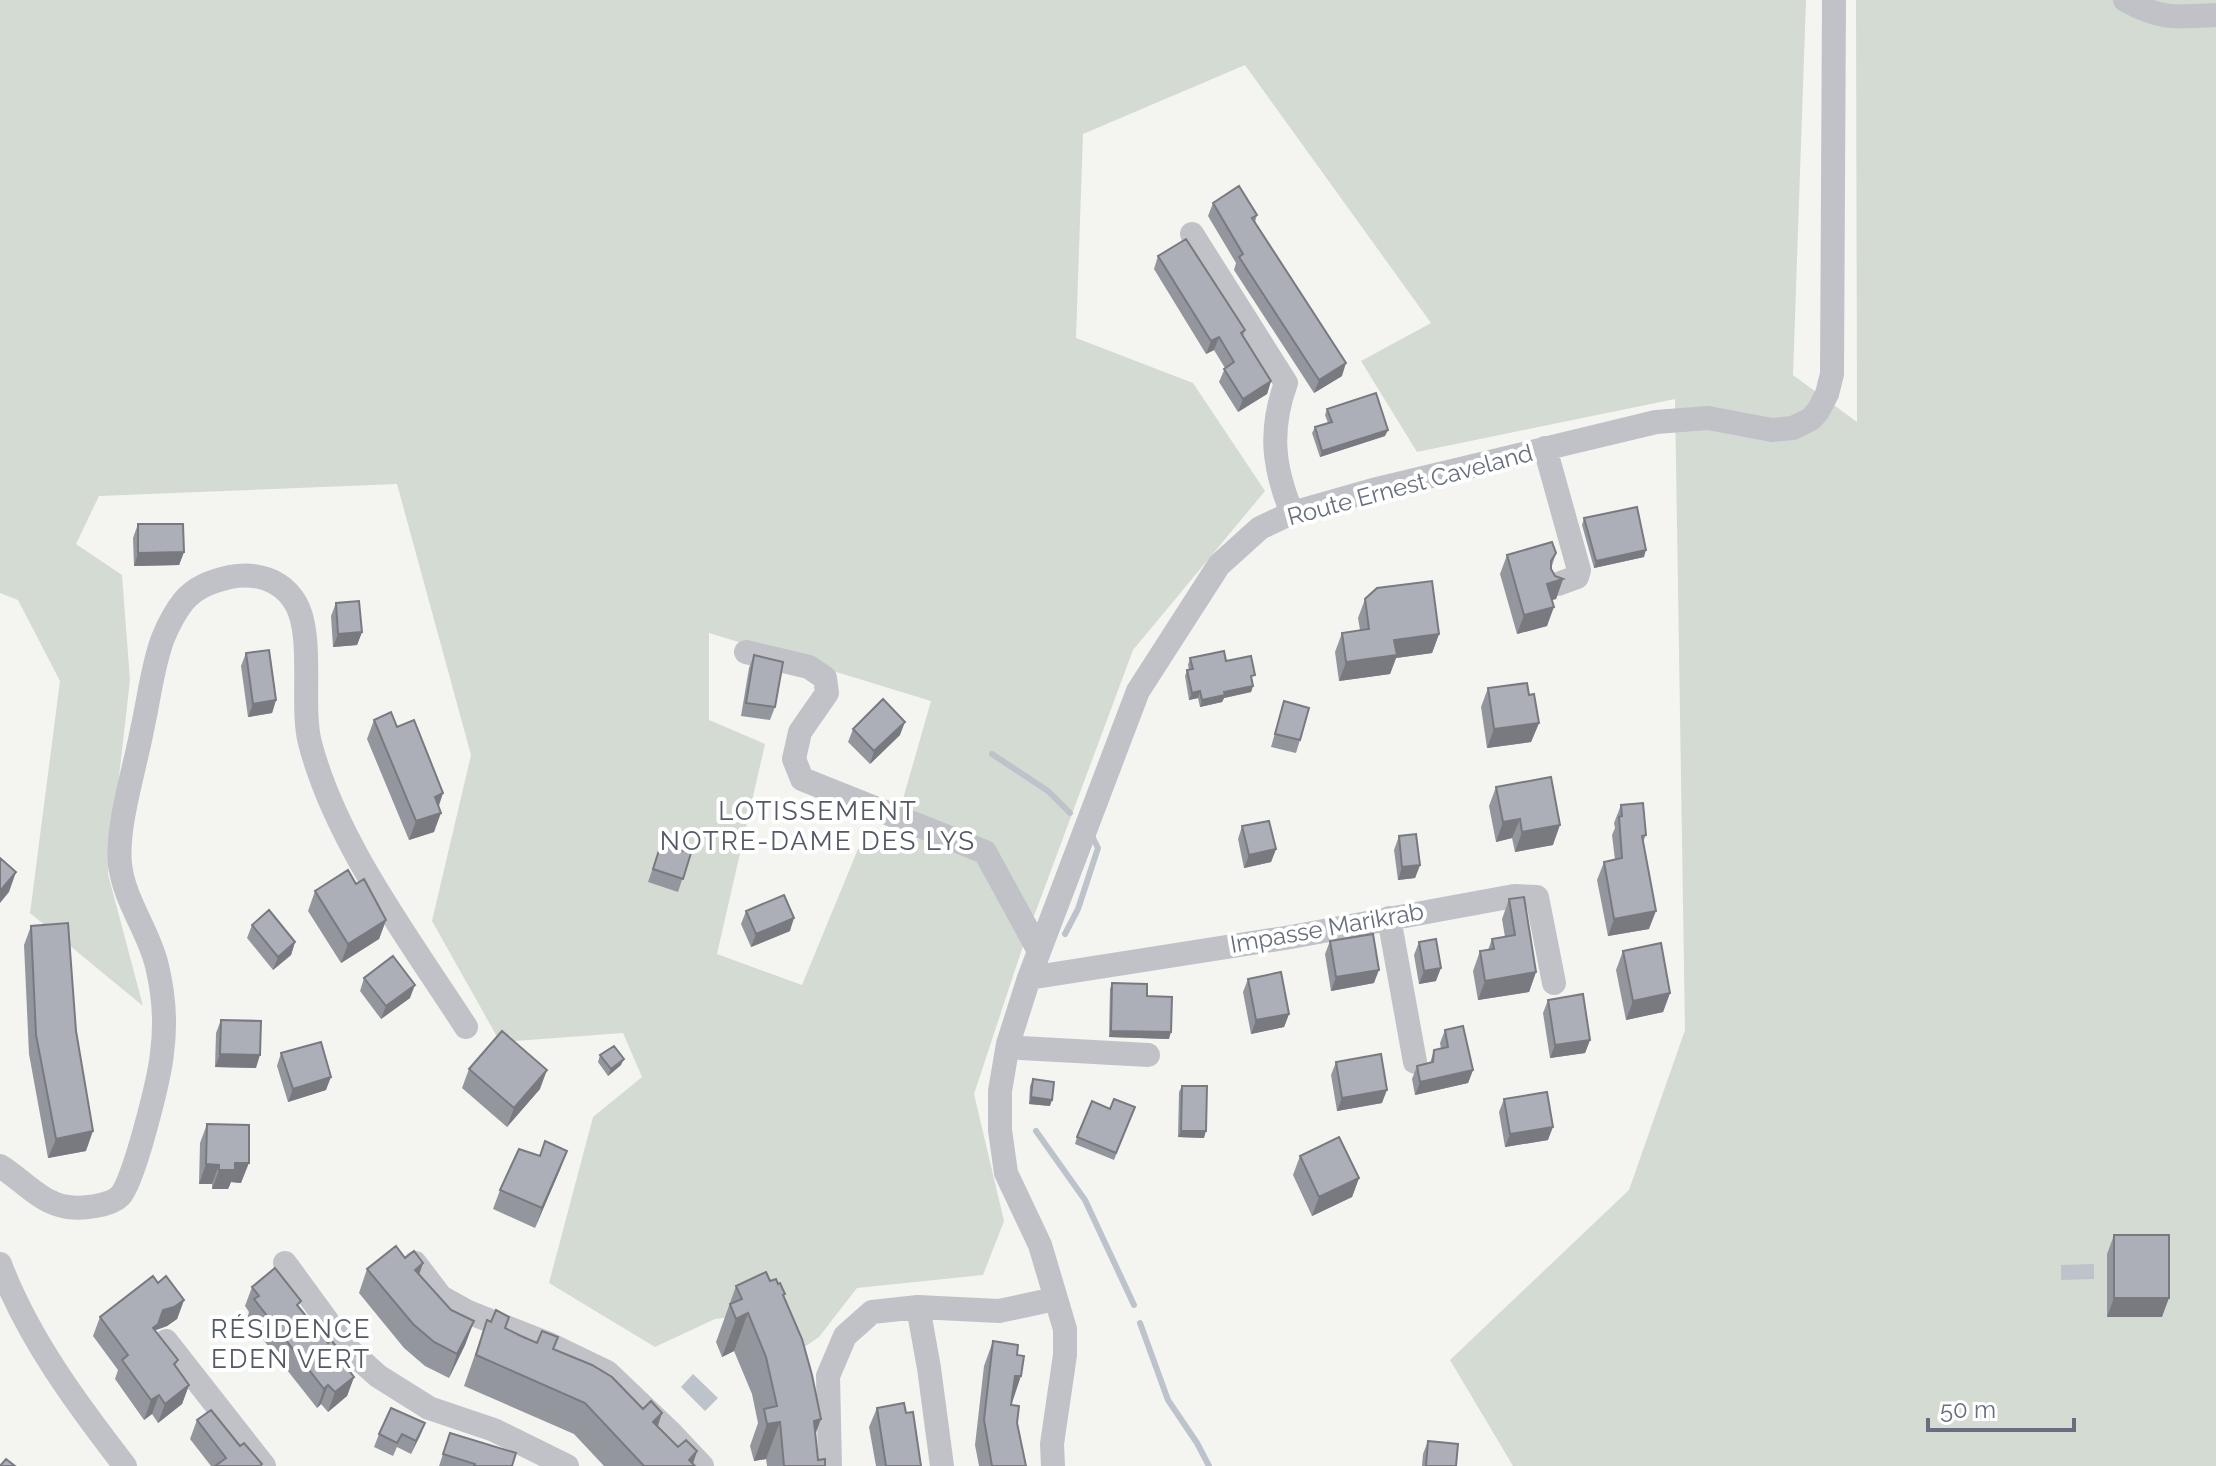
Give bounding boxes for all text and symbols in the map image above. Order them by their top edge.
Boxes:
street label: Route Ernest Caveland [1284,438,1536,531]
district label: LOTISSEMENT NOTRE-DAME DES LYS [660,796,976,856]
street label: Impasse Marikrab [1228,896,1426,959]
district label: RÉSIDENCE EDEN VERT [210,1314,372,1374]
scale bar [1928,1382,2074,1432]
text: 50 m [1940,1395,1996,1424]

